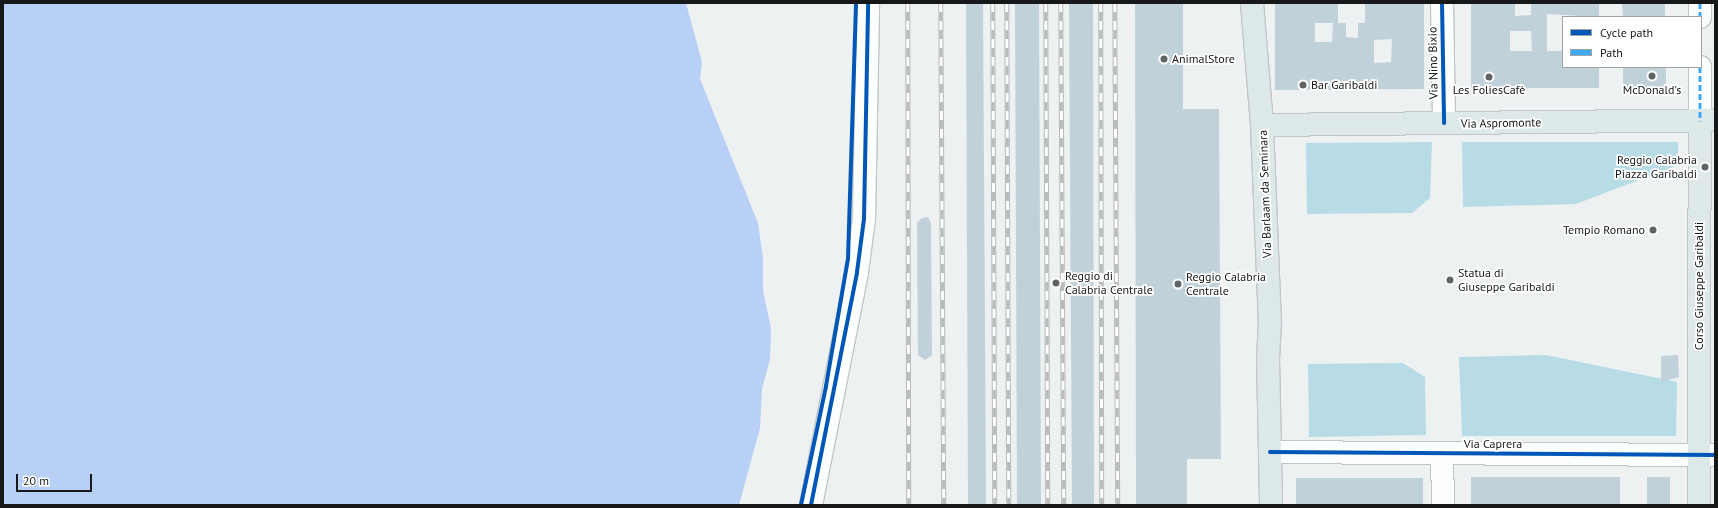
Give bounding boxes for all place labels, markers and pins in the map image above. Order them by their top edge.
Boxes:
place label: AnimalStore [1172,52,1235,66]
marker: AnimalStore [1159,54,1169,64]
marker: McDonald's [1647,71,1657,81]
marker: Les FoliesCafè [1484,72,1494,82]
place label: Bar Garibaldi [1311,78,1377,92]
marker: Bar Garibaldi [1298,80,1308,90]
place label: Les FoliesCafè [1453,83,1525,97]
place label: McDonald's [1623,83,1681,97]
place label: Reggio Calabria Piazza Garibaldi [1615,153,1697,181]
marker: Reggio Calabria Piazza Garibaldi [1700,162,1710,172]
place label: Tempio Romano [1563,223,1645,237]
marker: Tempio Romano [1648,225,1658,235]
place label: Statua di Giuseppe Garibaldi [1458,266,1555,294]
place label: Reggio di Calabria Centrale [1065,269,1153,297]
place label: Reggio Calabria Centrale [1186,270,1266,298]
marker: Statua di Giuseppe Garibaldi [1445,275,1455,285]
marker: Reggio di Calabria Centrale [1050,277,1062,289]
marker: Reggio Calabria Centrale [1173,279,1183,289]

